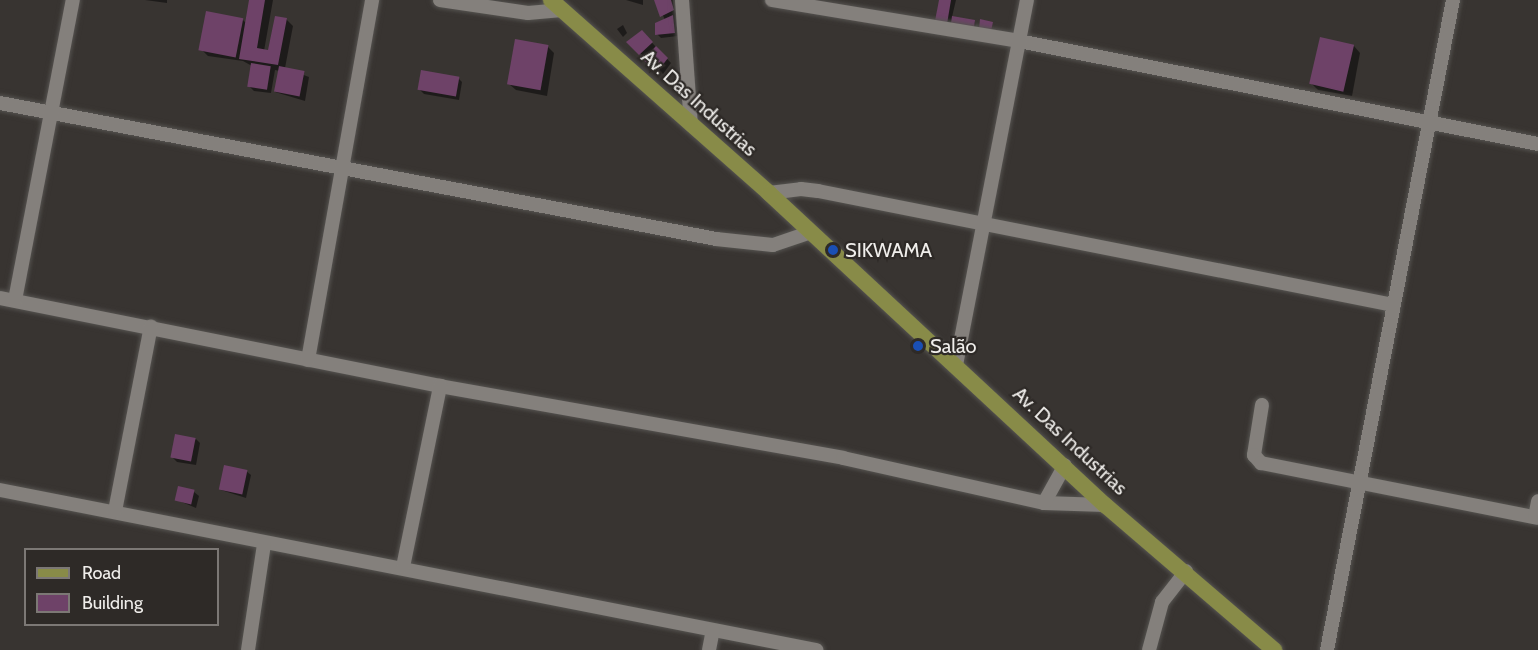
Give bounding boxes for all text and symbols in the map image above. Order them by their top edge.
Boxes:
street label: Av. Das Industrias [636,45,762,161]
place label: SIKWAMA [845,238,932,262]
marker: SIKWAMA [826,243,840,257]
place label: Salão [930,334,977,358]
marker: Salão [911,339,925,353]
street label: Av. Das Industrias [1008,382,1132,500]
legend [24,548,219,626]
text: Road [82,562,121,584]
text: Building [82,592,143,614]

